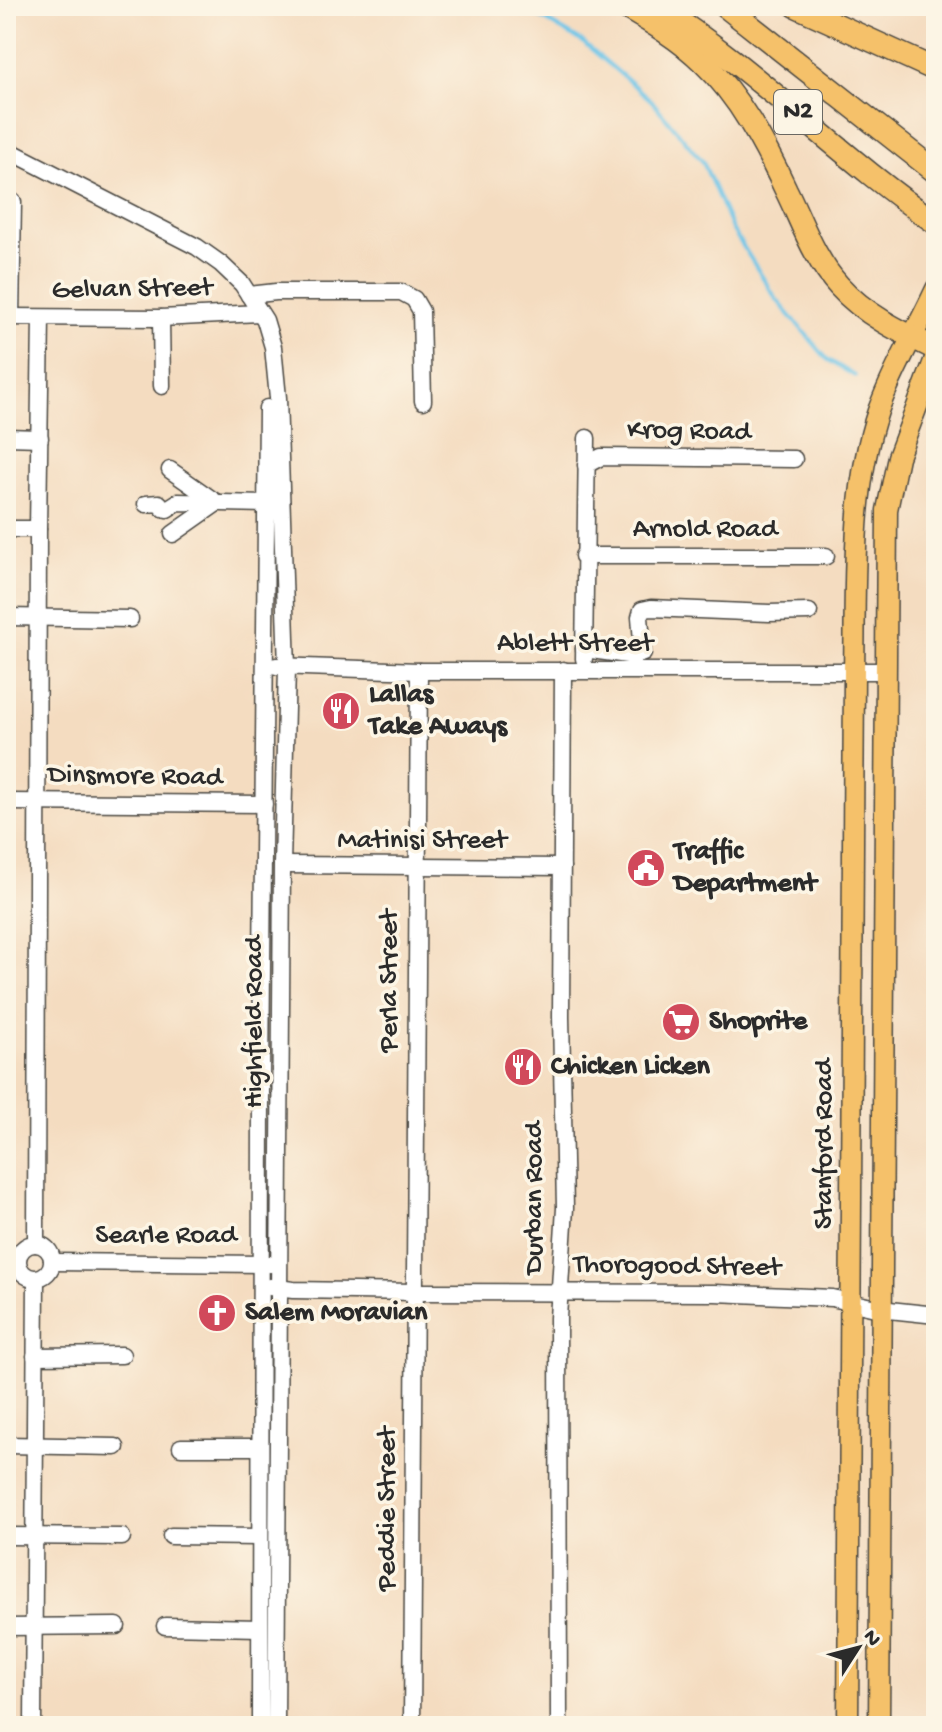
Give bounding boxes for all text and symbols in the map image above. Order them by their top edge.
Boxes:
road number: N2 [774,90,822,134]
street label: Gelvan Street [51,272,215,308]
street label: Krog Road [627,414,754,450]
street label: Arnold Road [633,514,780,547]
street label: Ablett Street [497,628,656,661]
place label: Lallas Take Aways [367,679,508,744]
restaurant icon: Lallas Take Aways [320,690,362,732]
street label: Dinsmore Road [45,759,225,795]
street label: Matinisi Street [337,825,509,858]
place label: Traffic Department [671,836,819,901]
public building icon: Traffic Department [625,847,667,889]
street label: Perla Street [374,907,407,1053]
street label: Highfield Road [239,933,272,1108]
supermarket icon: Shoprite [660,1001,702,1043]
place label: Shoprite [709,1006,809,1039]
restaurant icon: Chicken Licken [502,1046,544,1088]
place label: Chicken Licken [551,1051,710,1084]
street label: Stanford Road [809,1056,842,1229]
street label: Durban Road [519,1119,552,1276]
street label: Searle Road [95,1220,239,1253]
street label: Thorogood Street [571,1249,784,1285]
church icon: Salem Moravian [196,1292,238,1334]
place label: Salem Moravian [245,1297,428,1330]
street label: Peddie Street [372,1424,405,1592]
north arrow [818,1608,898,1688]
text: N [856,1625,886,1652]

